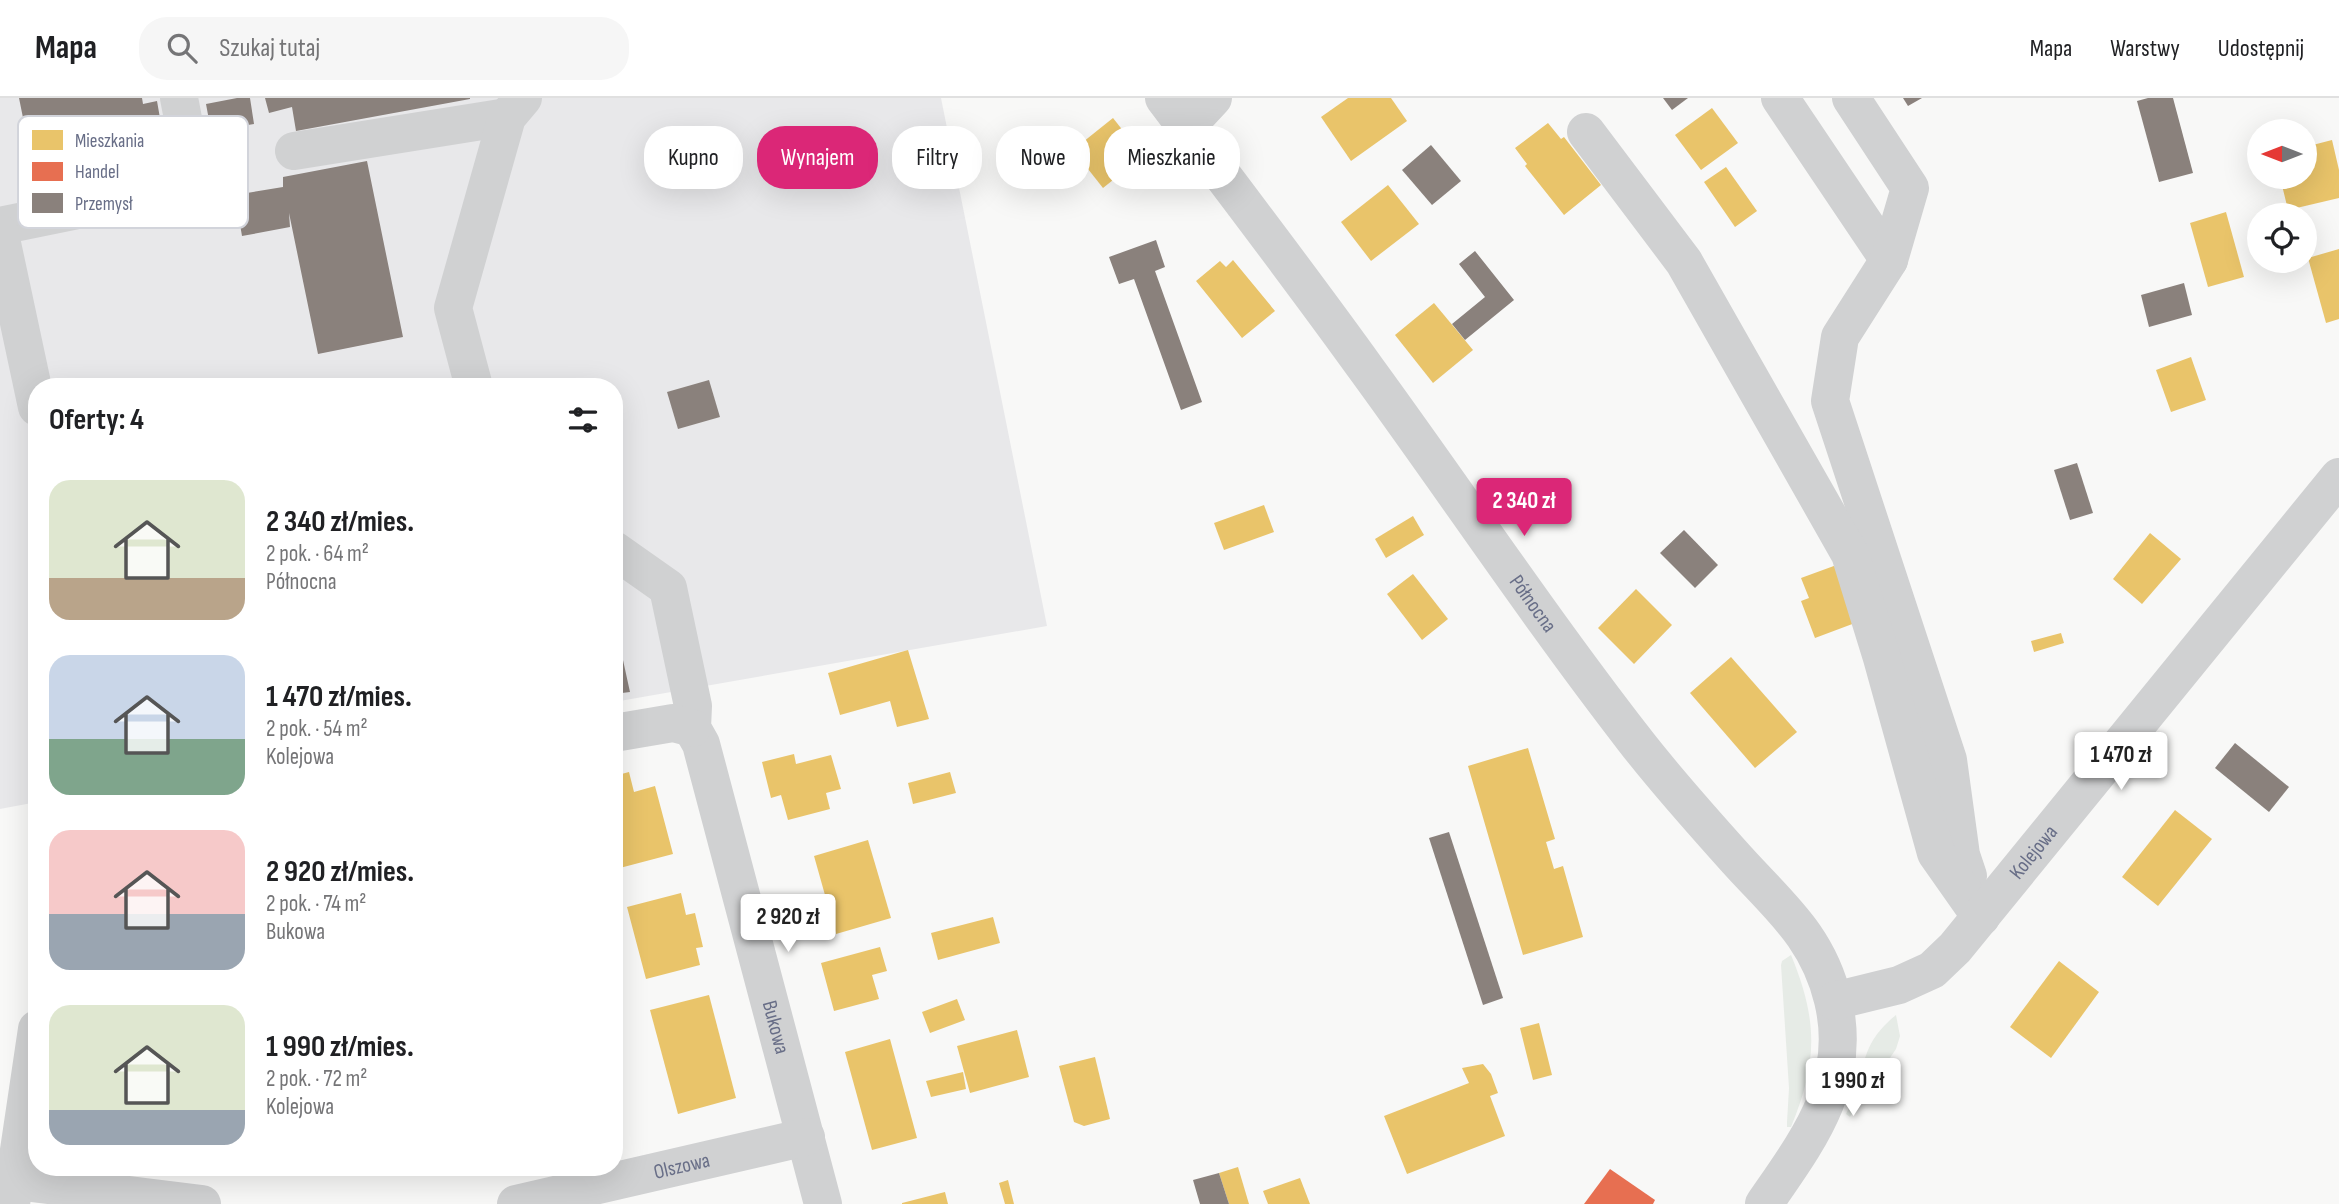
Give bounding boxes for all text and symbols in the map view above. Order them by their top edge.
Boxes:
search box [139,17,629,80]
text: Mapa [35,28,97,68]
icon: search [163,29,201,67]
text: Szukaj tutaj [219,33,320,64]
text: Mapa [2030,34,2072,63]
text: Warstwy [2110,34,2180,63]
text: Udostępnij [2218,34,2304,63]
legend [18,116,248,228]
north arrow [2247,119,2317,189]
map controls [2247,119,2317,273]
chip: Kupno [644,126,743,189]
chip: Wynajem [757,126,878,189]
chip: Filtry [892,126,982,189]
chip: Nowe [996,126,1090,189]
chip: Mieszkanie [1104,126,1240,189]
text: Mieszkania [75,130,144,153]
text: Handel [75,161,119,184]
text: Przemysł [75,193,133,216]
button: locate [2247,203,2317,273]
icon: filters [564,401,602,439]
text: Oferty: 4 [49,402,144,438]
pin: 2 340 zł [1452,478,1596,538]
text: 2 340 zł [1493,487,1555,515]
text: 2 340 zł/mies. [266,504,414,540]
icon: home [105,508,189,592]
text: 2 pok. · 64 m² [266,540,369,568]
text: Północna [266,568,337,596]
street label: Północna [1504,570,1562,637]
text: 1 470 zł/mies. [266,679,412,715]
icon: home [105,683,189,767]
text: 2 pok. · 54 m² [266,715,368,743]
pin: 1 470 zł [2049,732,2193,792]
text: 1 470 zł [2090,741,2152,769]
text: Kolejowa [266,743,334,771]
street label: Kolejowa [2004,820,2063,884]
text: 2 920 zł/mies. [266,854,414,890]
icon: home [105,858,189,942]
text: 2 pok. · 74 m² [266,890,366,918]
pin: 2 920 zł [716,894,860,954]
text: 2 920 zł [757,903,819,931]
text: Bukowa [266,918,325,946]
street label: Bukowa [757,998,795,1057]
text: 1 990 zł/mies. [266,1029,414,1065]
icon: home [105,1033,189,1117]
pin: 1 990 zł [1781,1058,1925,1118]
text: 2 pok. · 72 m² [266,1065,367,1093]
text: 1 990 zł [1822,1067,1884,1095]
text: Kolejowa [266,1093,334,1121]
street label: Olszowa [651,1147,712,1184]

